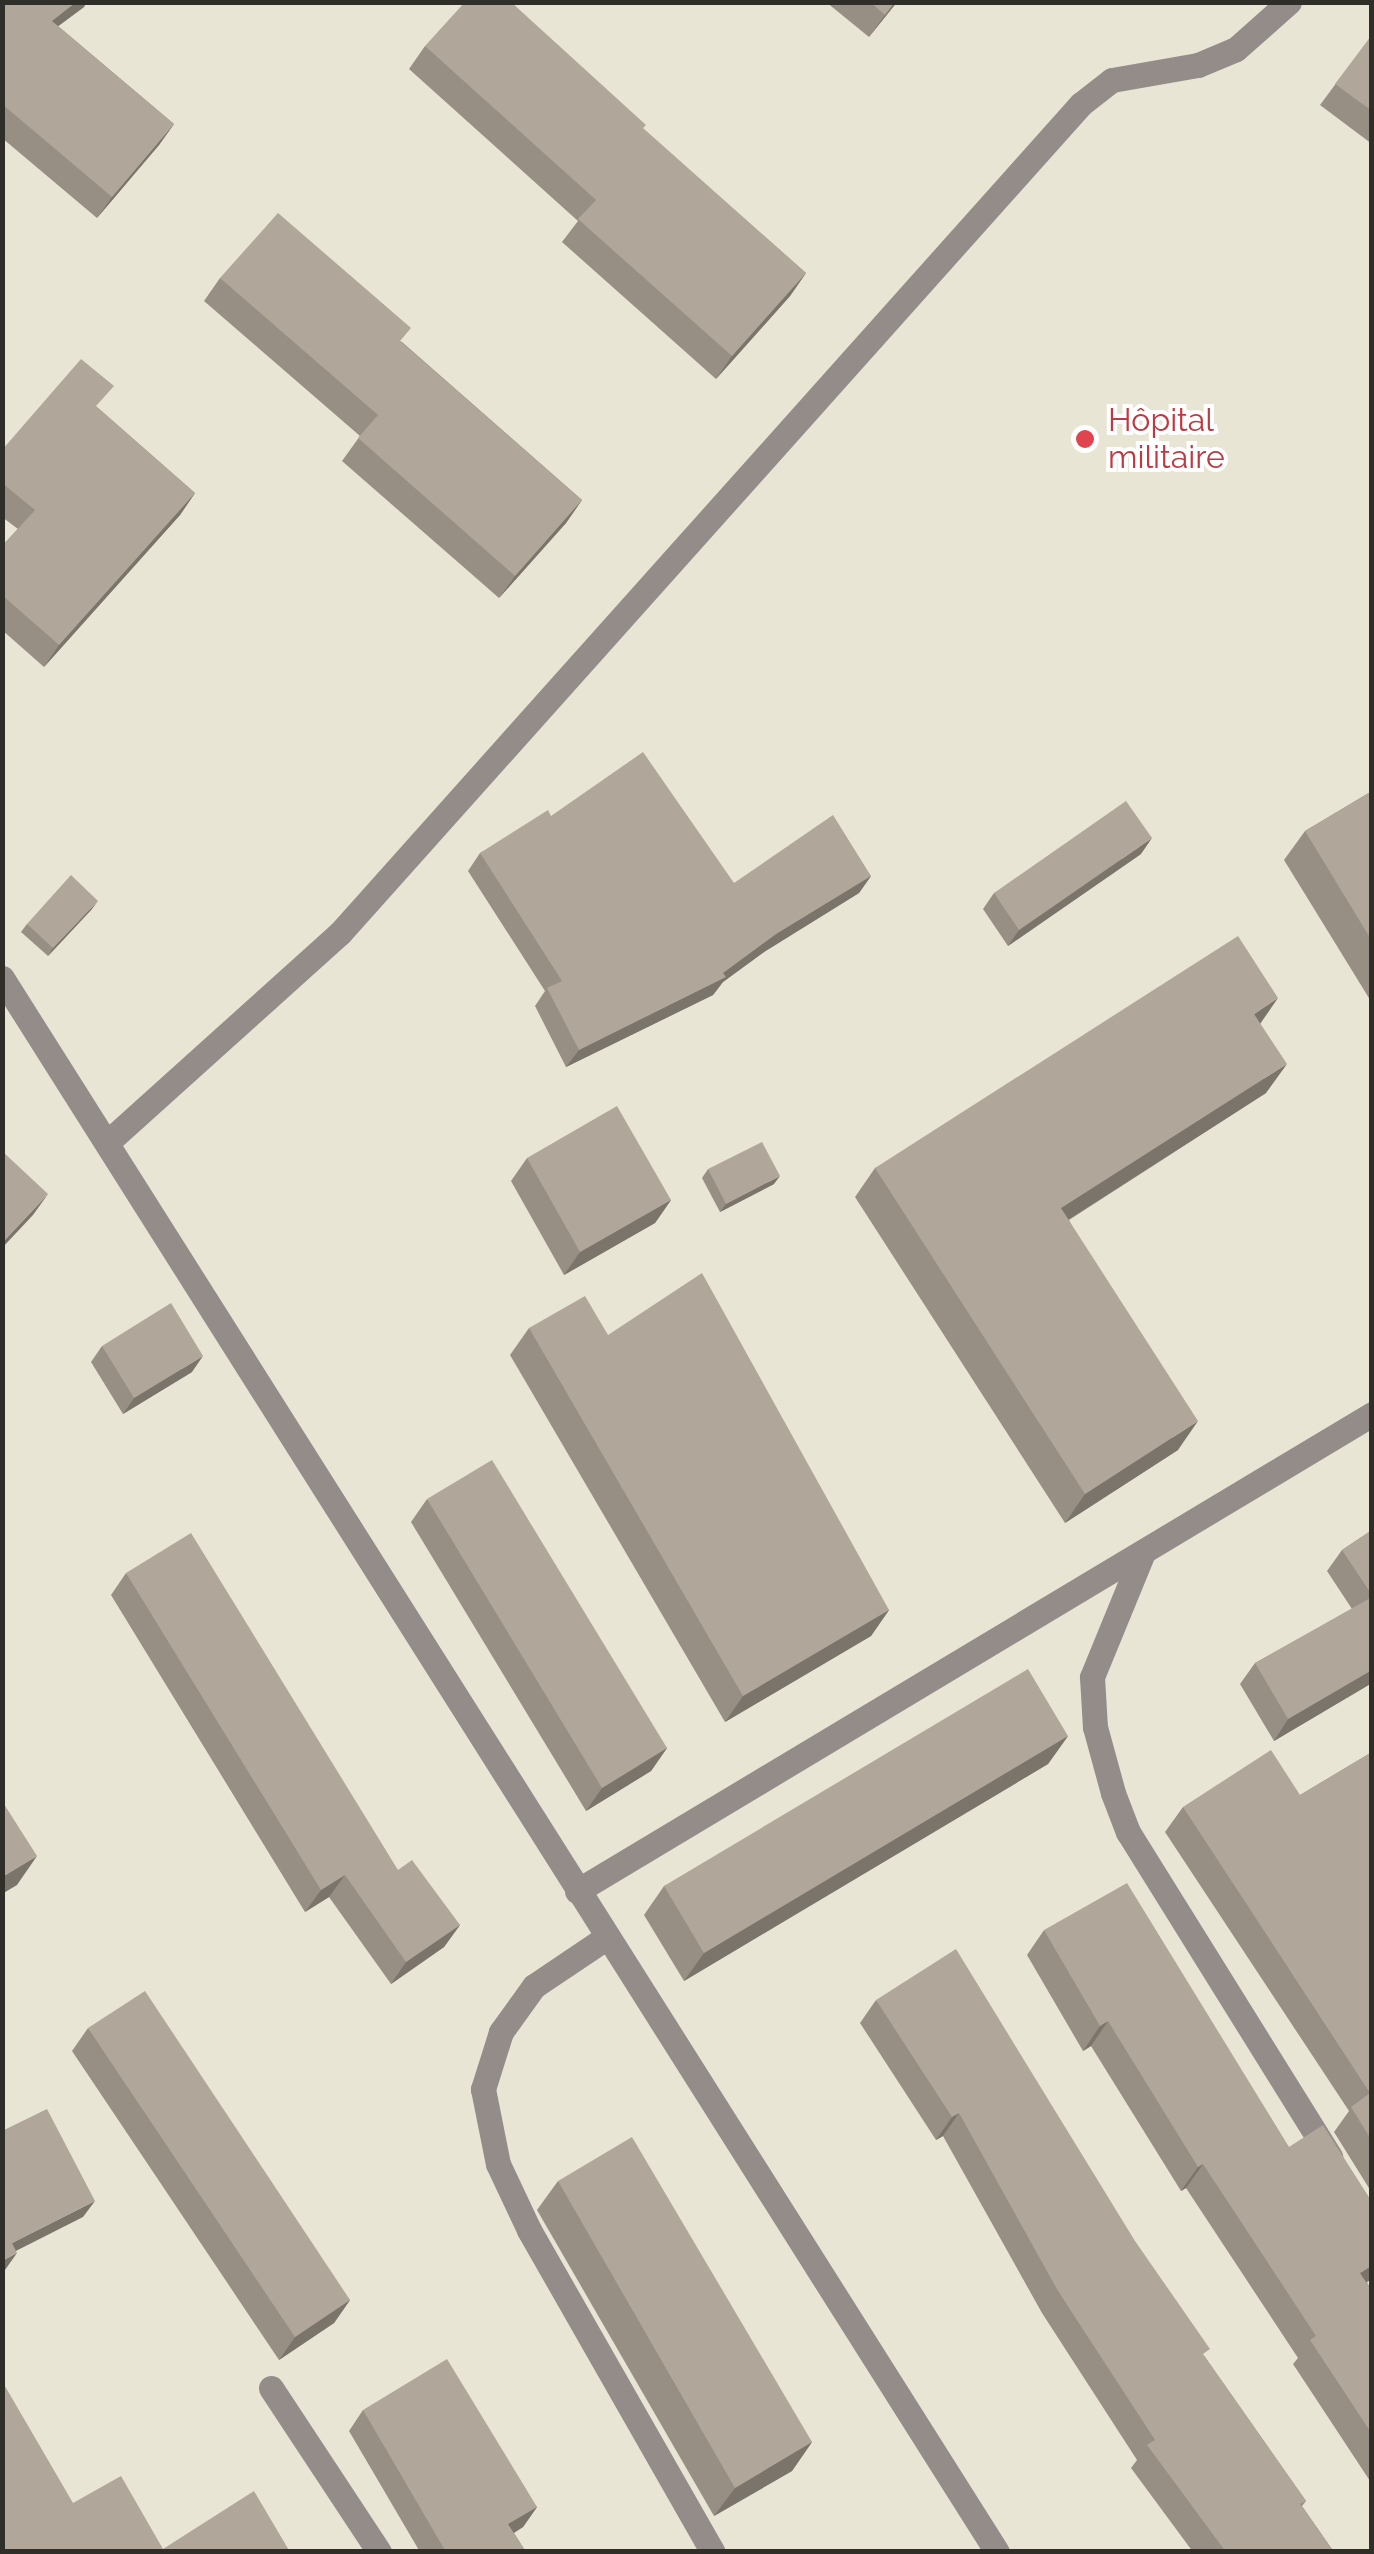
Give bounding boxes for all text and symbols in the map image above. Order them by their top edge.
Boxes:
place label: Hôpital militaire [1108,402,1225,477]
marker: Hôpital militaire [1072,426,1098,452]

